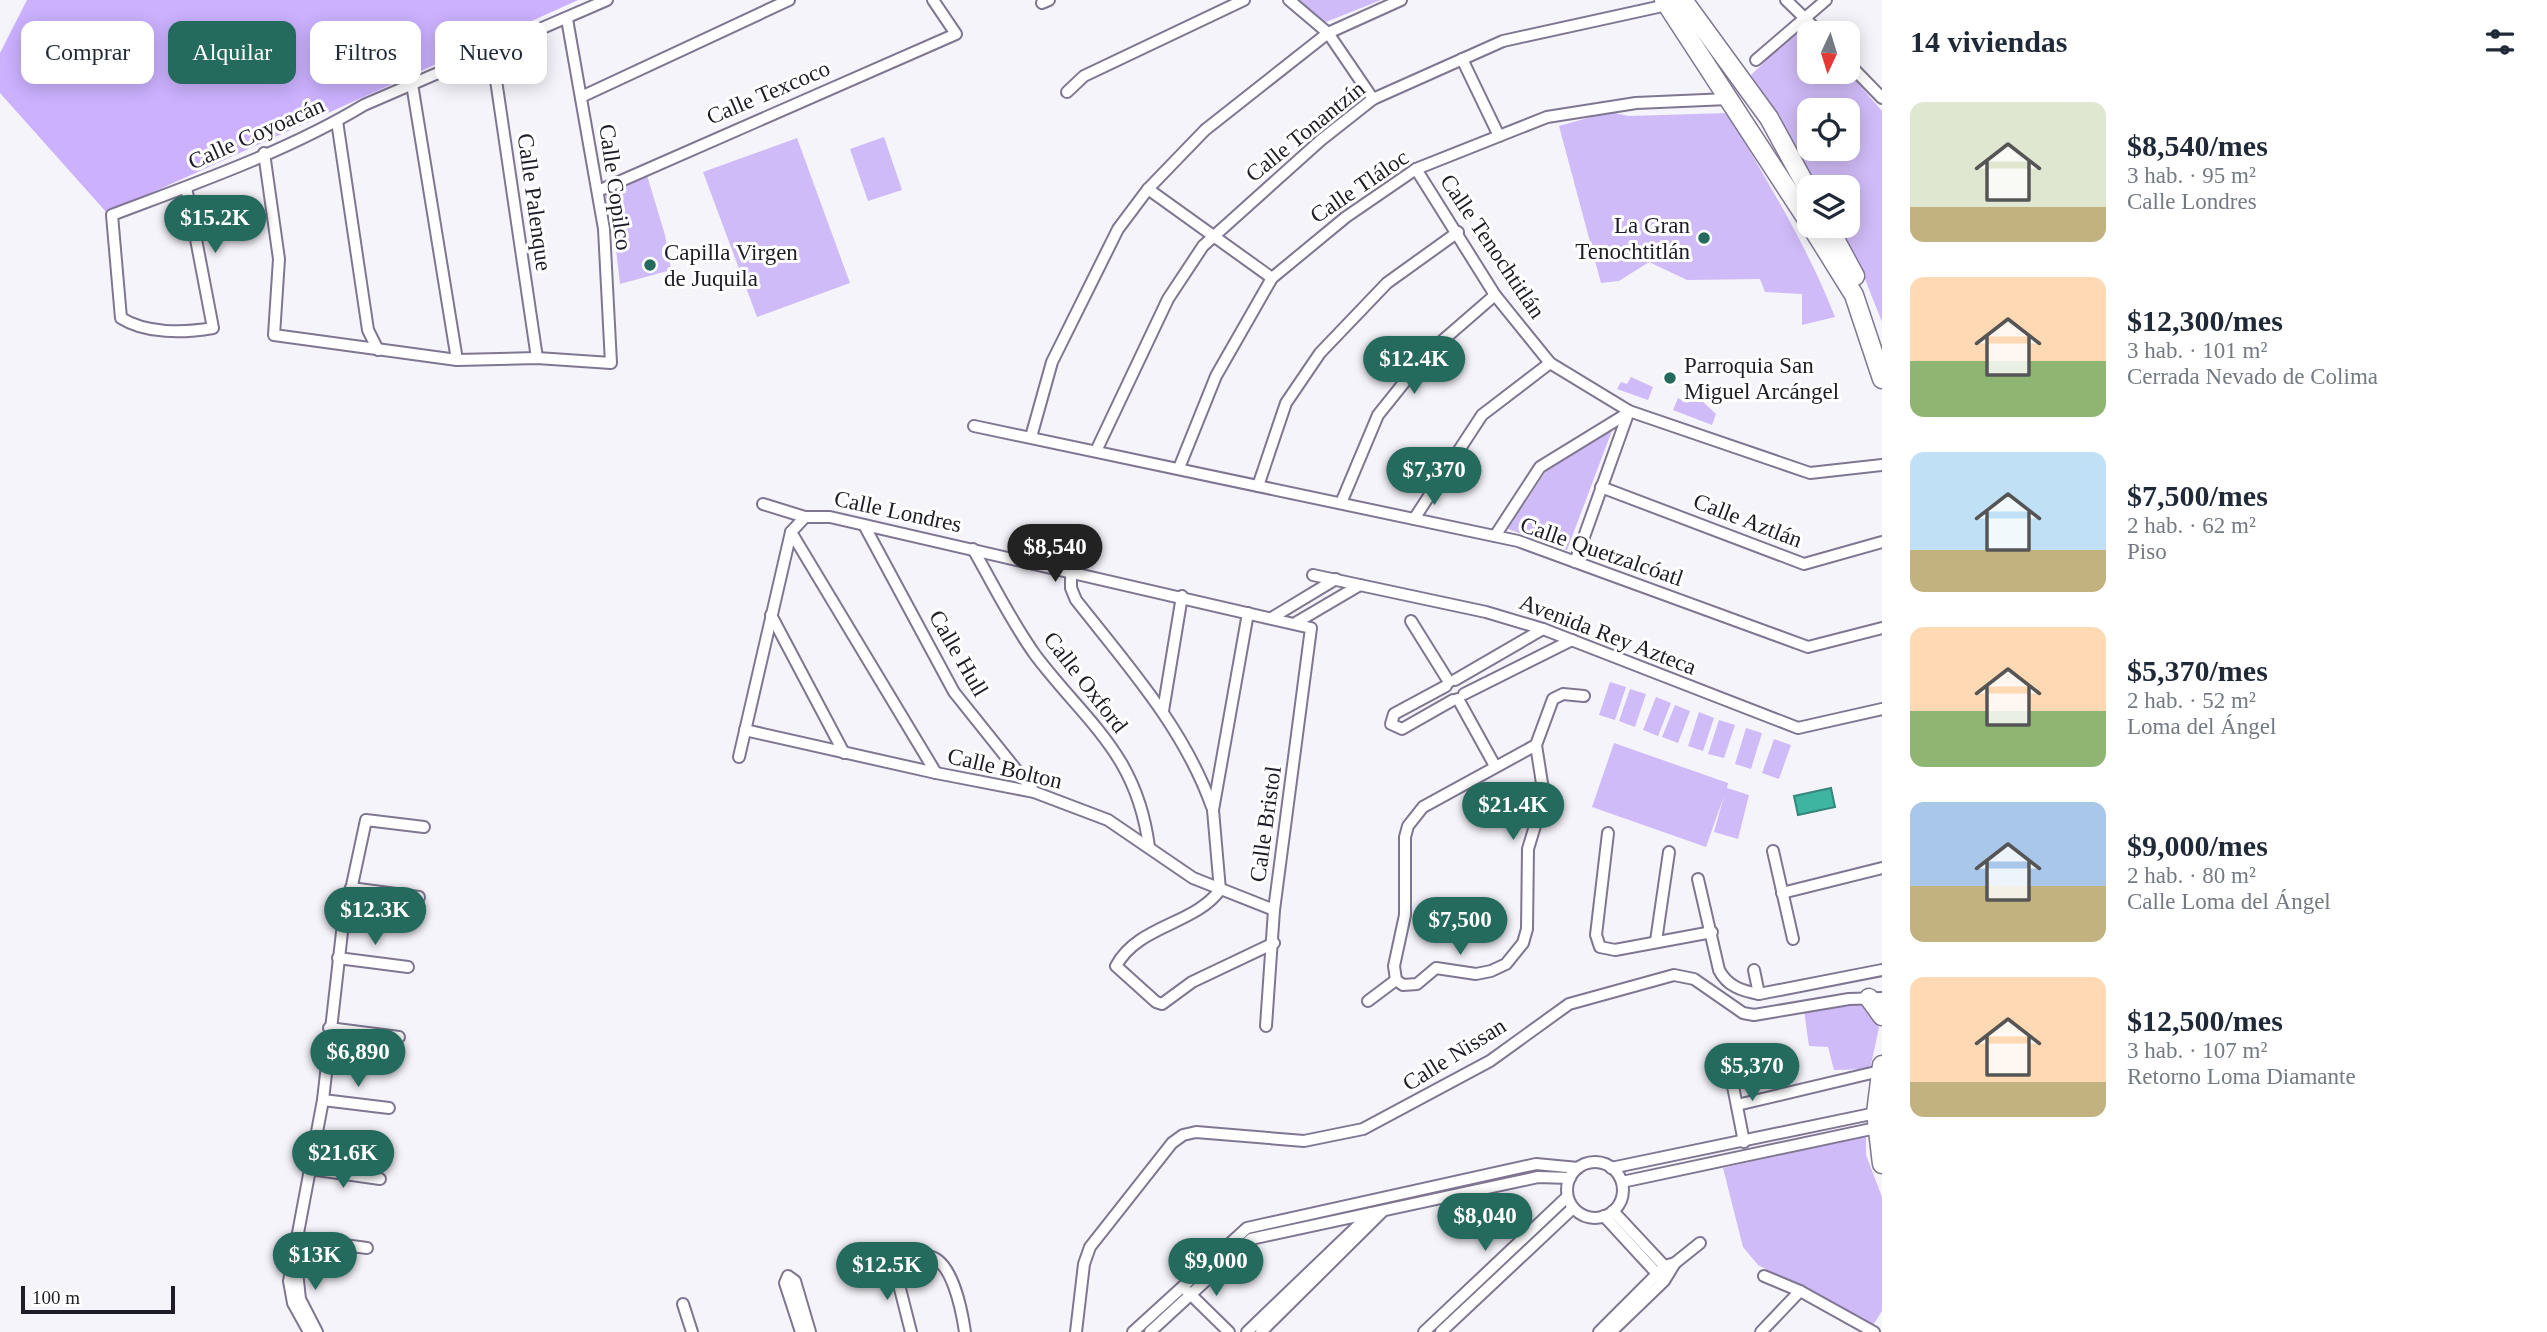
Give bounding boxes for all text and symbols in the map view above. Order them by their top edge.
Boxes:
chip: Comprar [21,21,154,84]
chip: Alquilar [168,21,296,84]
chip: Filtros [310,21,421,84]
chip: Nuevo [435,21,547,84]
north arrow [1797,21,1860,84]
map controls [1797,21,1860,238]
icon: filters [2481,23,2519,61]
text: 14 viviendas [1910,25,2068,58]
street label: Calle Texcoco [703,55,834,130]
street label: Calle Tonantzín [1241,76,1370,187]
street label: Calle Coyoacán [184,92,329,175]
button: locate [1797,98,1860,161]
street label: Calle Copilco [594,122,637,252]
text: $8,540/mes [2127,129,2268,162]
icon: home [1966,130,2050,214]
street label: Calle Palenque [512,132,557,272]
street label: Calle Tláloc [1306,145,1413,228]
text: 3 hab. · 95 m² [2127,163,2256,188]
street label: Calle Tenochtitlán [1435,169,1550,324]
button: layers [1797,175,1860,238]
text: Calle Londres [2127,189,2257,214]
pin: $15.2K [158,196,272,255]
text: $15.2K [180,205,250,230]
place label: La Gran Tenochtitlán [1575,213,1690,264]
marker: La Gran Tenochtitlán [1696,230,1712,246]
place label: Capilla Virgen de Juquila [664,240,798,291]
marker: Capilla Virgen de Juquila [642,257,658,273]
text: $12,300/mes [2127,304,2283,337]
icon: home [1966,305,2050,389]
pin: $12.4K [1357,336,1471,396]
text: 3 hab. · 101 m² [2127,338,2267,363]
text: $12.4K [1379,346,1449,371]
place label: Parroquia San Miguel Arcángel [1684,353,1839,404]
text: Cerrada Nevado de Colima [2127,364,2378,389]
marker: Parroquia San Miguel Arcángel [1662,370,1678,386]
pin: $7,370 [1377,448,1491,507]
text: $7,370 [1402,457,1466,482]
text: $7,500/mes [2127,479,2268,512]
icon: home [1966,480,2050,564]
street label: Calle Londres [832,486,964,537]
street label: Calle Aztlán [1690,488,1806,553]
street label: Calle Quetzalcóatl [1517,512,1687,591]
text: 2 hab. · 62 m² [2127,513,2256,538]
pin: $8,540 [998,524,1112,584]
text: $8,540 [1023,534,1087,559]
text: Piso [2127,539,2167,564]
street label: Avenida Rey Azteca [1516,589,1700,680]
street label: Calle Hull [924,606,993,701]
street label: Calle Oxford [1039,627,1133,738]
text: $5,370/mes [2127,654,2268,687]
icon: home [1966,655,2050,739]
text: 2 hab. · 52 m² [2127,688,2256,713]
text: Loma del Ángel [2127,714,2276,739]
street label: Calle Bolton [945,743,1065,794]
street label: Calle Bristol [1245,764,1286,884]
pin: $21.4K [1456,782,1570,842]
text: $21.4K [1478,792,1548,817]
text: $9,000/mes [2127,829,2268,862]
icon: home [1966,830,2050,914]
text: 2 hab. · 80 m² [2127,863,2256,888]
pin: $12.3K [318,888,432,947]
text: Calle Loma del Ángel [2127,889,2331,914]
text: $12.3K [340,897,410,922]
pin: $7,500 [1403,898,1517,957]
text: $7,500 [1428,907,1492,932]
text: $12,500/mes [2127,1004,2283,1037]
icon: home [1966,1005,2050,1089]
street label: Calle Nissan [1398,1013,1511,1096]
pin: $6,890 [301,1030,415,1089]
text: 3 hab. · 107 m² [2127,1038,2267,1063]
text: $6,890 [326,1039,390,1064]
pin: $5,370 [1695,1044,1809,1103]
text: $5,370 [1720,1053,1784,1078]
text: Retorno Loma Diamante [2127,1064,2356,1089]
pin: $21.6K [286,1130,400,1190]
text: $21.6K [308,1140,378,1165]
pin: $8,040 [1428,1194,1542,1253]
text: $8,040 [1453,1203,1517,1228]
pin: $13K [274,1232,356,1292]
pin: $9,000 [1159,1238,1273,1298]
text: $13K [289,1242,341,1267]
pin: $12.5K [830,1242,944,1302]
text: $9,000 [1184,1248,1248,1273]
text: $12.5K [852,1252,922,1277]
scale bar [21,1283,175,1315]
text: 100 m [32,1287,80,1308]

